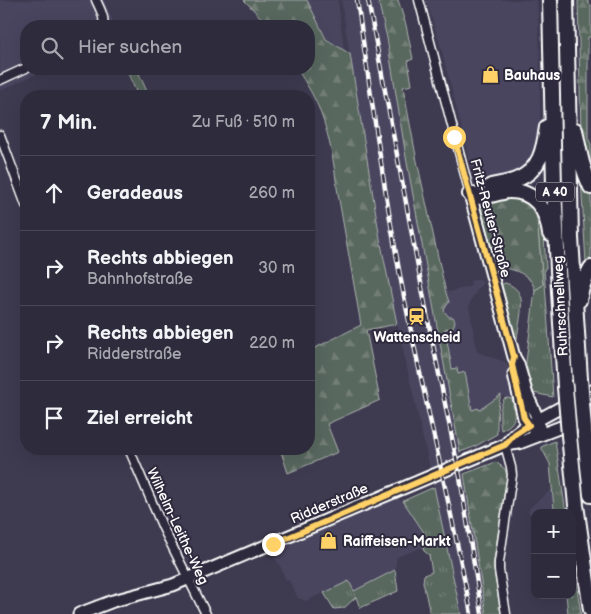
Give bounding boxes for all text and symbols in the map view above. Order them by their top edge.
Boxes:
search box [20,20,315,75]
icon: search [38,34,66,62]
text: Hier suchen [78,36,182,59]
shop icon: Bauhaus [480,65,500,85]
place label: Bauhaus [504,67,560,84]
text: 7 Min. [40,110,97,135]
text: Zu Fuß · 510 m [192,113,295,132]
route start [443,126,466,149]
street label: Fritz-Reuter-Straße [466,157,515,279]
icon: ahead [40,179,68,207]
text: Geradeaus [87,182,183,205]
road number: A 40 [536,182,574,202]
text: 260 m [249,184,295,203]
text: Rechts abbiegen [87,247,234,270]
icon: right [40,254,68,282]
street label: Ruhrschnellweg [549,255,572,357]
text: 30 m [258,259,295,278]
text: Bahnhofstraße [87,270,193,289]
station icon: Wattenscheid [407,307,427,327]
text: Rechts abbiegen [87,322,234,345]
icon: right [40,329,68,357]
place label: Wattenscheid [373,329,461,346]
text: 220 m [249,334,295,353]
text: Ridderstraße [87,345,181,364]
icon: arrive [40,404,68,432]
text: Ziel erreicht [87,407,193,430]
street label: Wilhelm-Leithe-Weg [143,465,212,587]
street label: Ridderstraße [288,479,371,527]
map controls [531,509,576,599]
button: + [531,509,576,554]
shop icon: Raiffeisen-Markt [319,531,339,551]
route end [262,533,285,556]
place label: Raiffeisen-Markt [343,533,451,550]
button: − [531,554,576,599]

